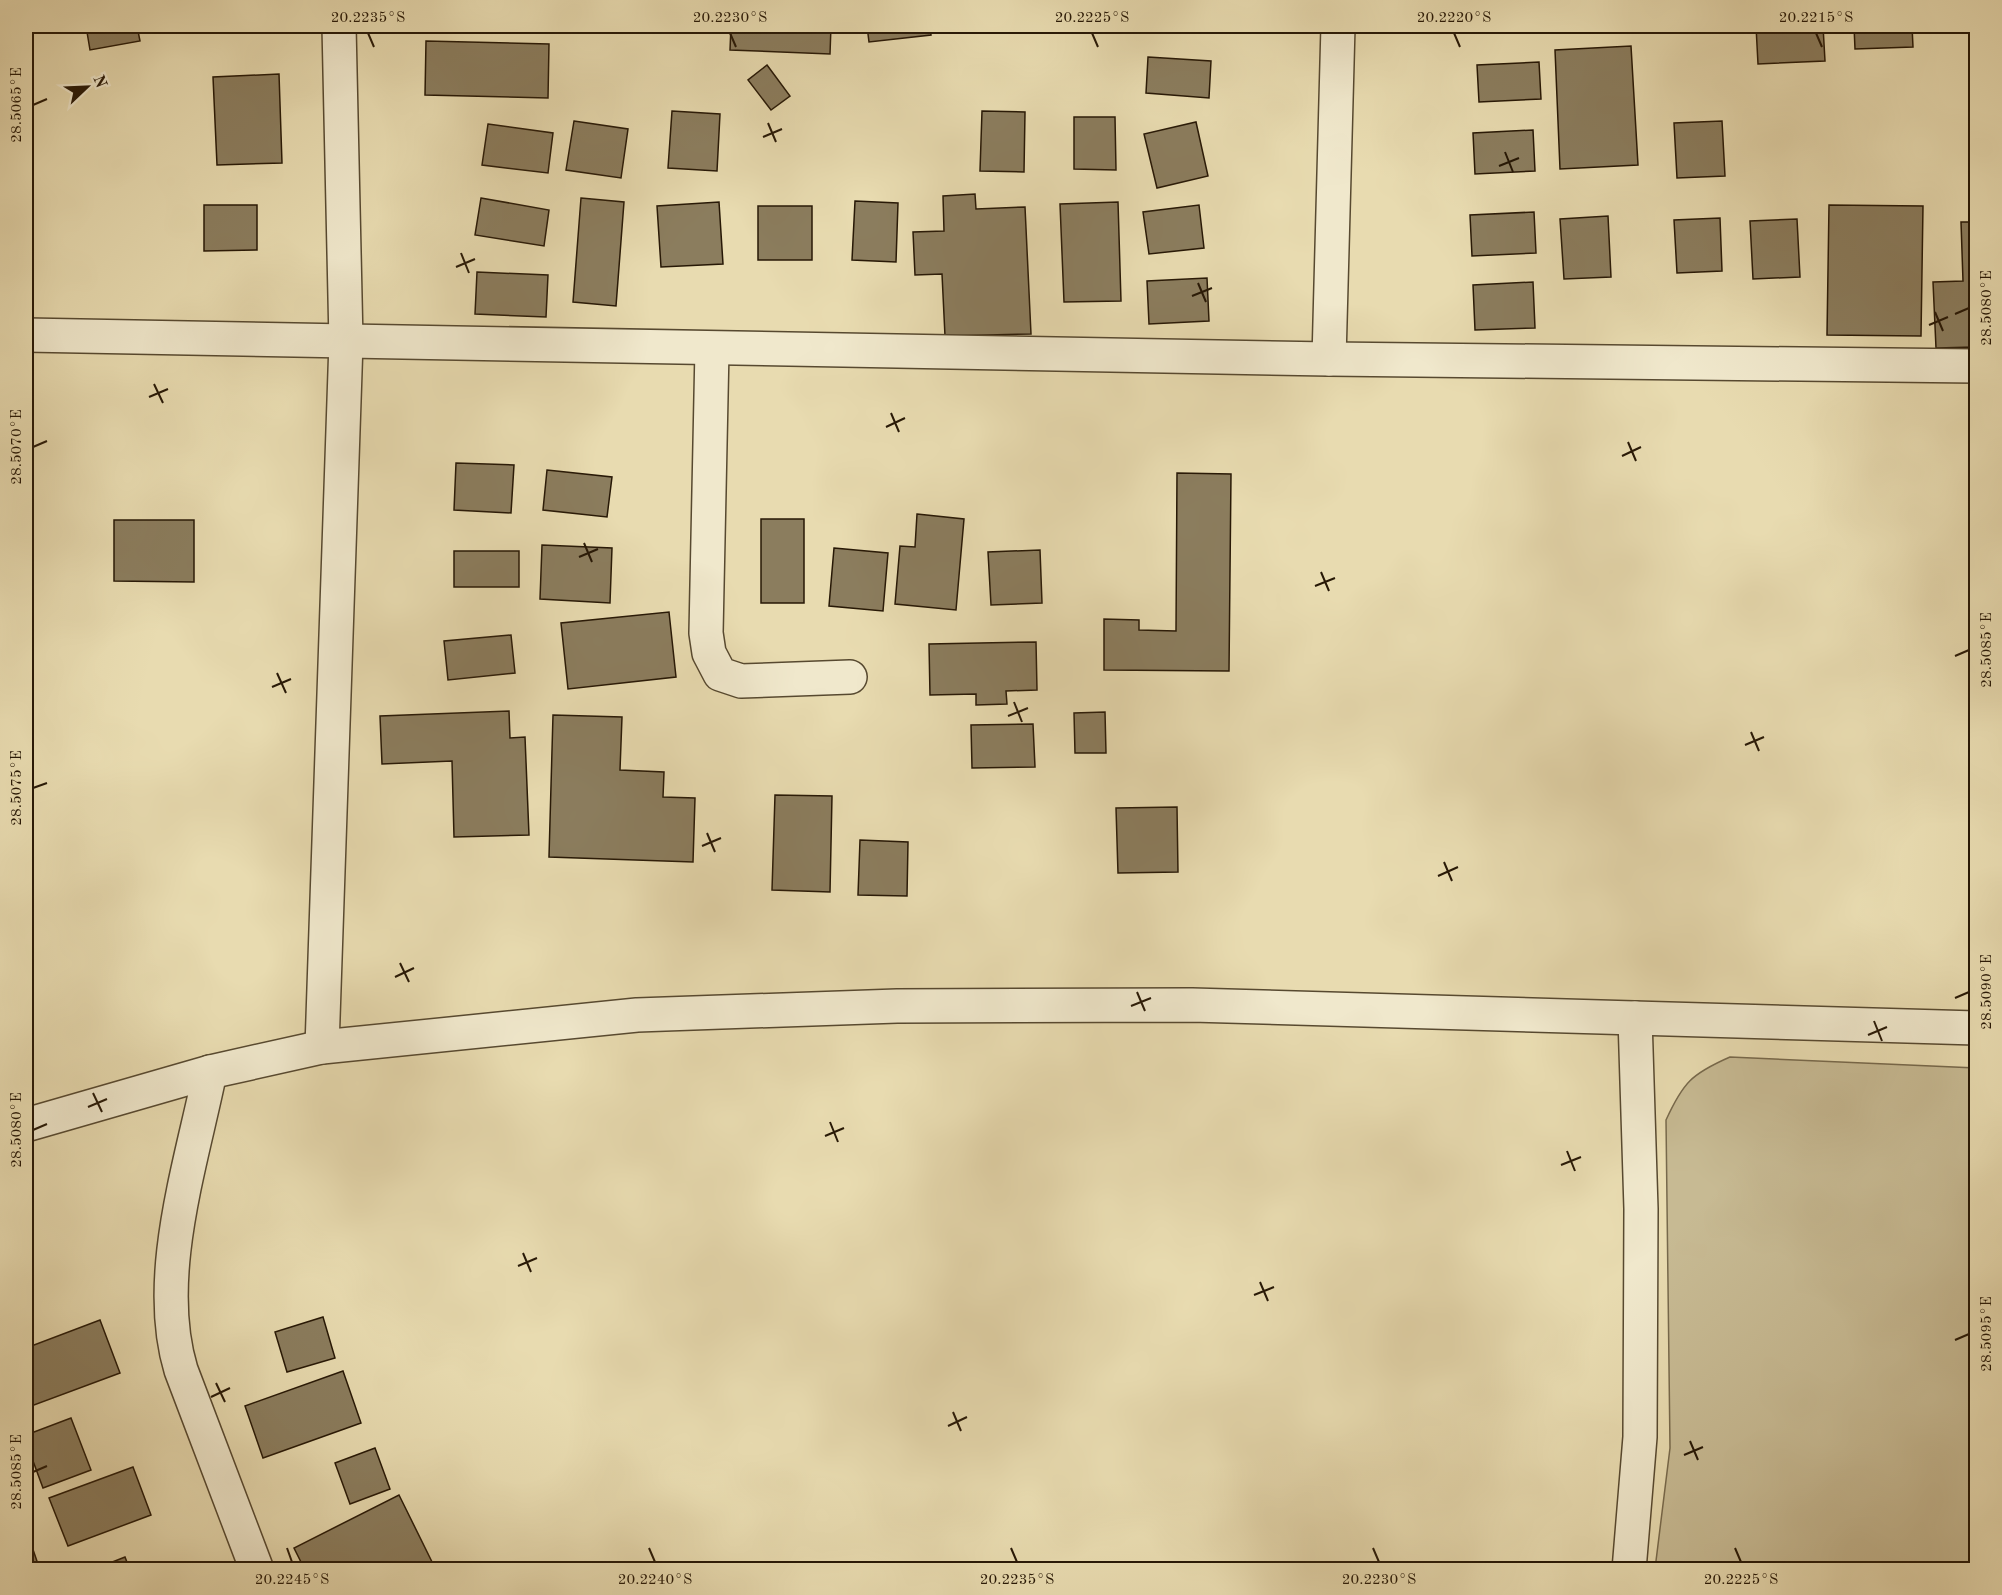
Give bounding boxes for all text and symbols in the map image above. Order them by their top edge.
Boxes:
text: 20.2235°S [331,11,405,26]
text: 20.2230°S [693,11,767,26]
text: 20.2225°S [1055,11,1129,26]
text: 20.2220°S [1417,11,1491,26]
text: 20.2215°S [1779,11,1853,26]
north arrow [57,57,117,117]
text: 28.5065°E [10,67,25,143]
text: N [89,73,109,91]
text: 28.5080°E [1980,270,1995,346]
text: 28.5070°E [10,409,25,485]
text: 28.5085°E [1980,612,1995,688]
text: 28.5075°E [10,750,25,826]
text: 28.5090°E [1980,954,1995,1030]
text: 28.5080°E [10,1092,25,1168]
text: 28.5095°E [1980,1296,1995,1372]
text: 28.5085°E [10,1434,25,1510]
text: 20.2245°S [255,1573,329,1588]
text: 20.2240°S [618,1573,692,1588]
text: 20.2235°S [980,1573,1054,1588]
text: 20.2230°S [1342,1573,1416,1588]
text: 20.2225°S [1704,1573,1778,1588]

